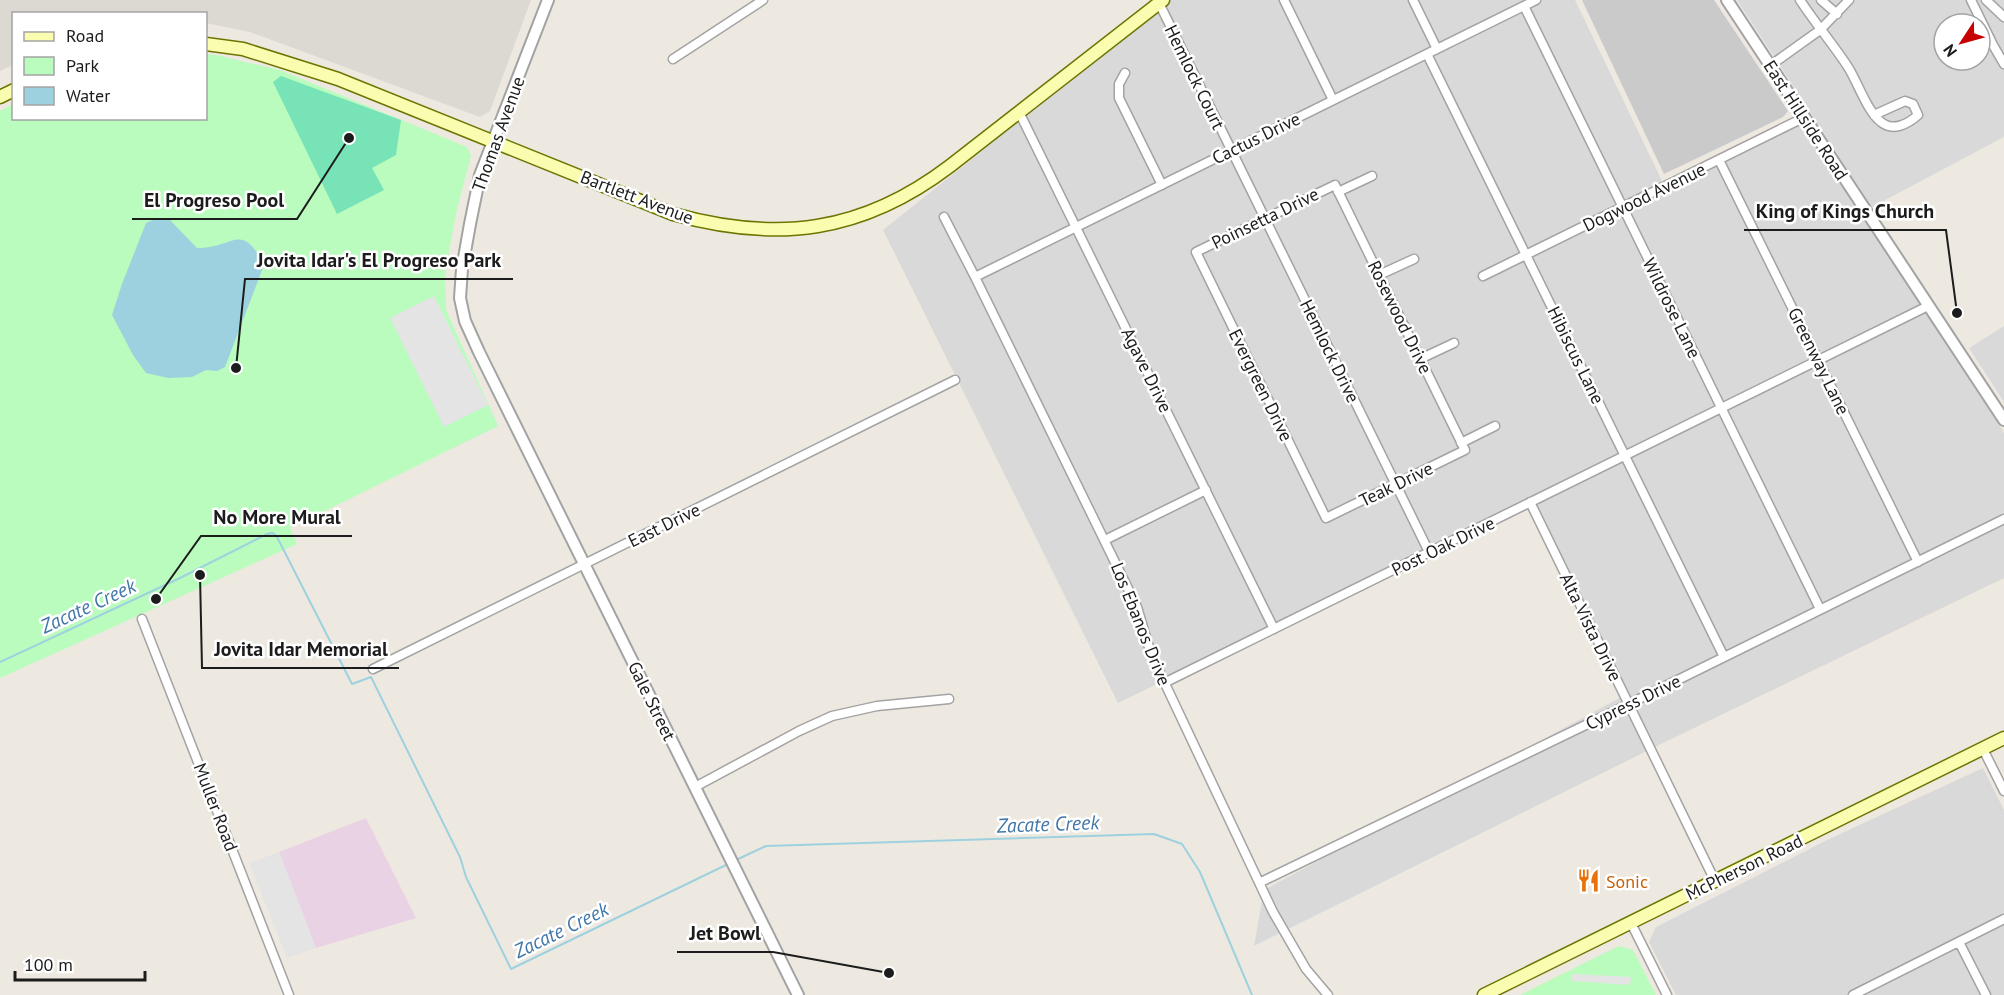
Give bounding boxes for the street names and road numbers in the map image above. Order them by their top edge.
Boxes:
street label: Hemlock Court [1160,21,1230,133]
street label: East Hillside Road [1759,56,1853,184]
street label: Thomas Avenue [466,73,530,195]
street label: Cactus Drive [1208,107,1304,169]
street label: Dogwood Avenue [1579,157,1709,237]
street label: Bartlett Avenue [577,165,697,229]
street label: Poinsetta Drive [1207,182,1323,254]
street label: Wildrose Lane [1638,254,1706,362]
street label: Rosewood Drive [1363,257,1437,377]
street label: Hemlock Drive [1295,296,1365,406]
street label: Hibiscus Lane [1542,302,1610,408]
street label: Greenway Lane [1783,304,1855,418]
street label: Agave Drive [1117,324,1177,416]
street label: Evergreen Drive [1224,325,1298,445]
street label: Teak Drive [1355,456,1437,512]
street label: East Drive [624,498,704,552]
street label: Post Oak Drive [1388,511,1498,581]
street label: Los Ebanos Drive [1106,559,1176,689]
street label: Alta Vista Drive [1555,569,1627,685]
street label: Gale Street [623,658,681,744]
street label: Cypress Drive [1582,669,1684,735]
street label: Muller Road [189,760,243,854]
street label: McPherson Road [1682,829,1806,905]

